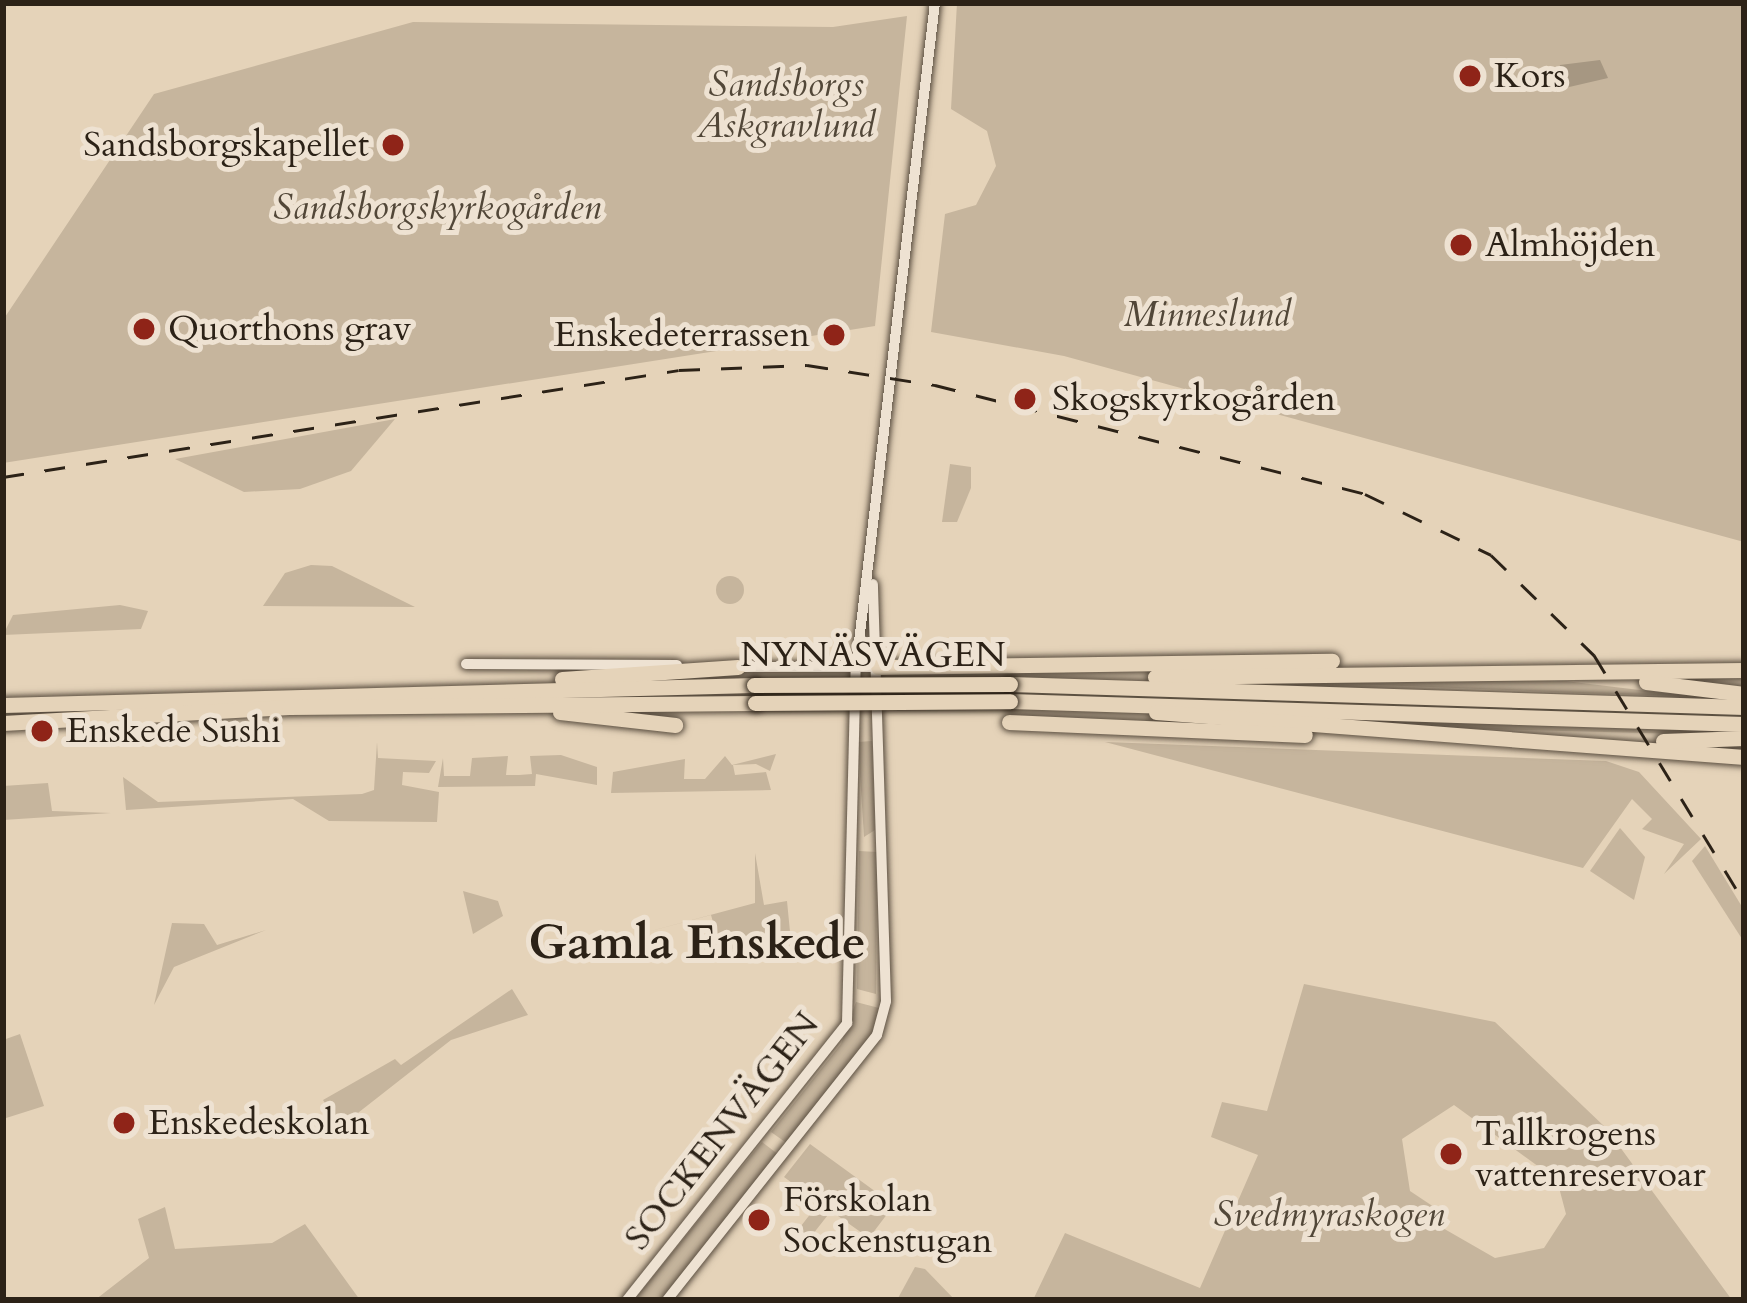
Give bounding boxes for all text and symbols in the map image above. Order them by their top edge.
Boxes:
place label: Kors [1494,54,1565,98]
park label: Sandsborgs Askgravlund [697,62,875,147]
marker: Kors [1457,63,1483,89]
place label: Sandsborgskapellet [83,123,369,167]
marker: Sandsborgskapellet [380,132,406,158]
park label: Sandsborgskyrkogården [273,186,601,230]
place label: Almhöjden [1485,223,1656,267]
marker: Almhöjden [1448,232,1474,258]
park label: Minneslund [1123,293,1291,337]
place label: Quorthons grav [168,307,411,351]
place label: Enskedeterrassen [554,313,810,357]
marker: Quorthons grav [131,316,157,342]
marker: Enskedeterrassen [821,322,847,348]
place label: Skogskyrkogården [1052,377,1336,421]
marker: Skogskyrkogården [1009,383,1041,415]
street label: NYNÄSVÄGEN [740,633,1006,677]
place label: Enskede Sushi [66,709,281,753]
marker: Enskede Sushi [29,718,55,744]
district label: Gamla Enskede [528,914,866,972]
street label: SOCKENVÄGEN [616,1003,828,1259]
place label: Enskedeskolan [148,1101,370,1145]
marker: Enskedeskolan [111,1110,137,1136]
place label: Tallkrogens vattenreservoar [1475,1111,1706,1196]
marker: Tallkrogens vattenreservoar [1438,1141,1464,1167]
place label: Förskolan Sockenstugan [783,1177,992,1262]
park label: Svedmyraskogen [1214,1193,1444,1237]
marker: Förskolan Sockenstugan [746,1207,772,1233]

